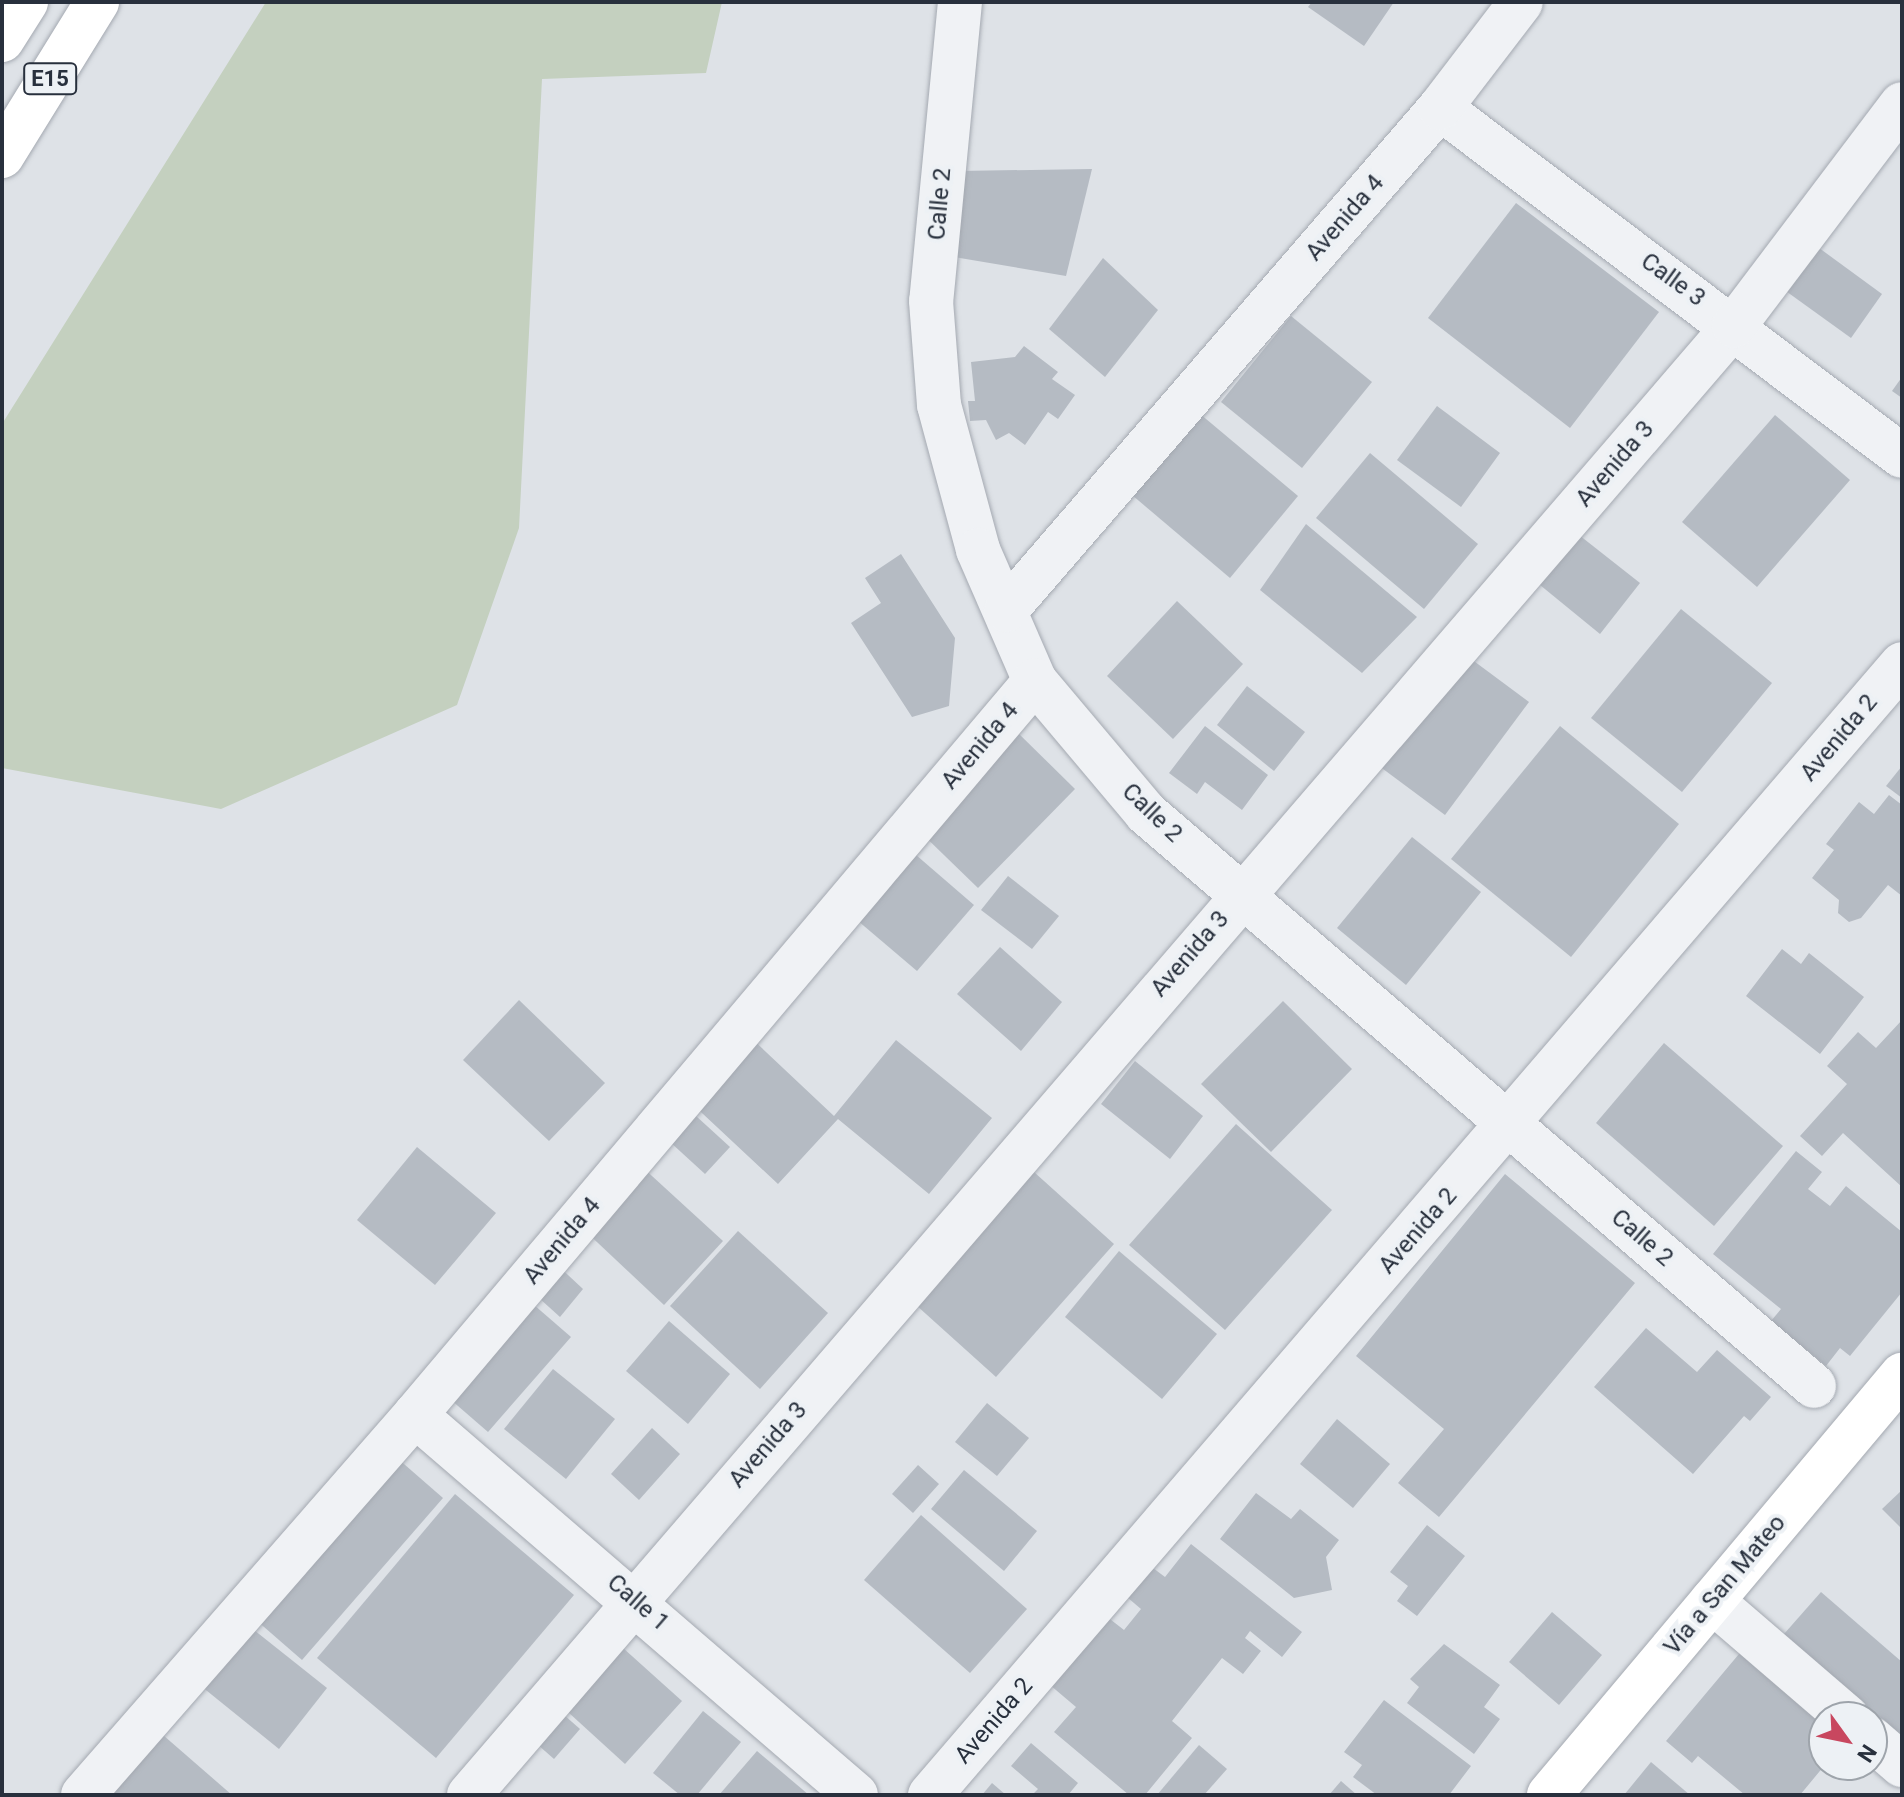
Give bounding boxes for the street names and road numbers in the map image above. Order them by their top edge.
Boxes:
road number: E15 [22,61,78,97]
street label: Calle 2 [922,167,958,241]
street label: Avenida 4 [1300,169,1390,267]
street label: Calle 3 [1635,247,1711,313]
street label: Avenida 3 [1570,415,1660,513]
street label: Avenida 2 [1794,689,1884,787]
street label: Avenida 4 [935,697,1025,795]
street label: Calle 2 [1116,777,1188,849]
street label: Avenida 3 [1145,905,1235,1003]
street label: Avenida 2 [1373,1182,1463,1280]
street label: Avenida 4 [517,1192,607,1290]
street label: Calle 2 [1605,1203,1679,1273]
street label: Avenida 3 [723,1396,813,1494]
street label: Vía a San Mateo [1658,1509,1792,1661]
street label: Calle 1 [601,1568,675,1638]
street label: Avenida 2 [949,1672,1039,1770]

